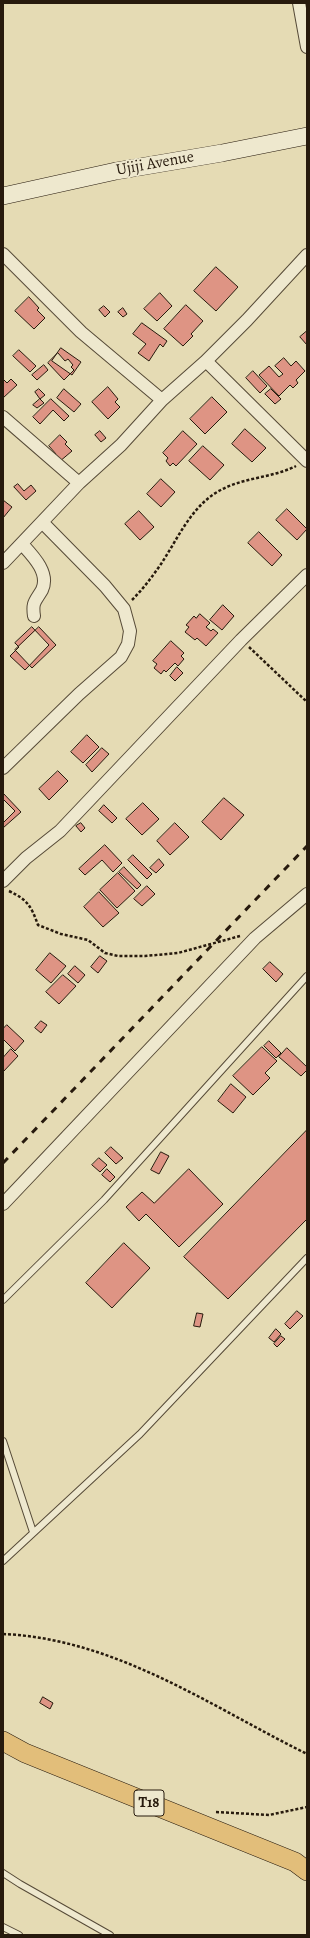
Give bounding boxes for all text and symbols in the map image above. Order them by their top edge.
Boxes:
street label: Ujiji Avenue [115,148,195,180]
road number: T18 [134,1790,164,1816]

